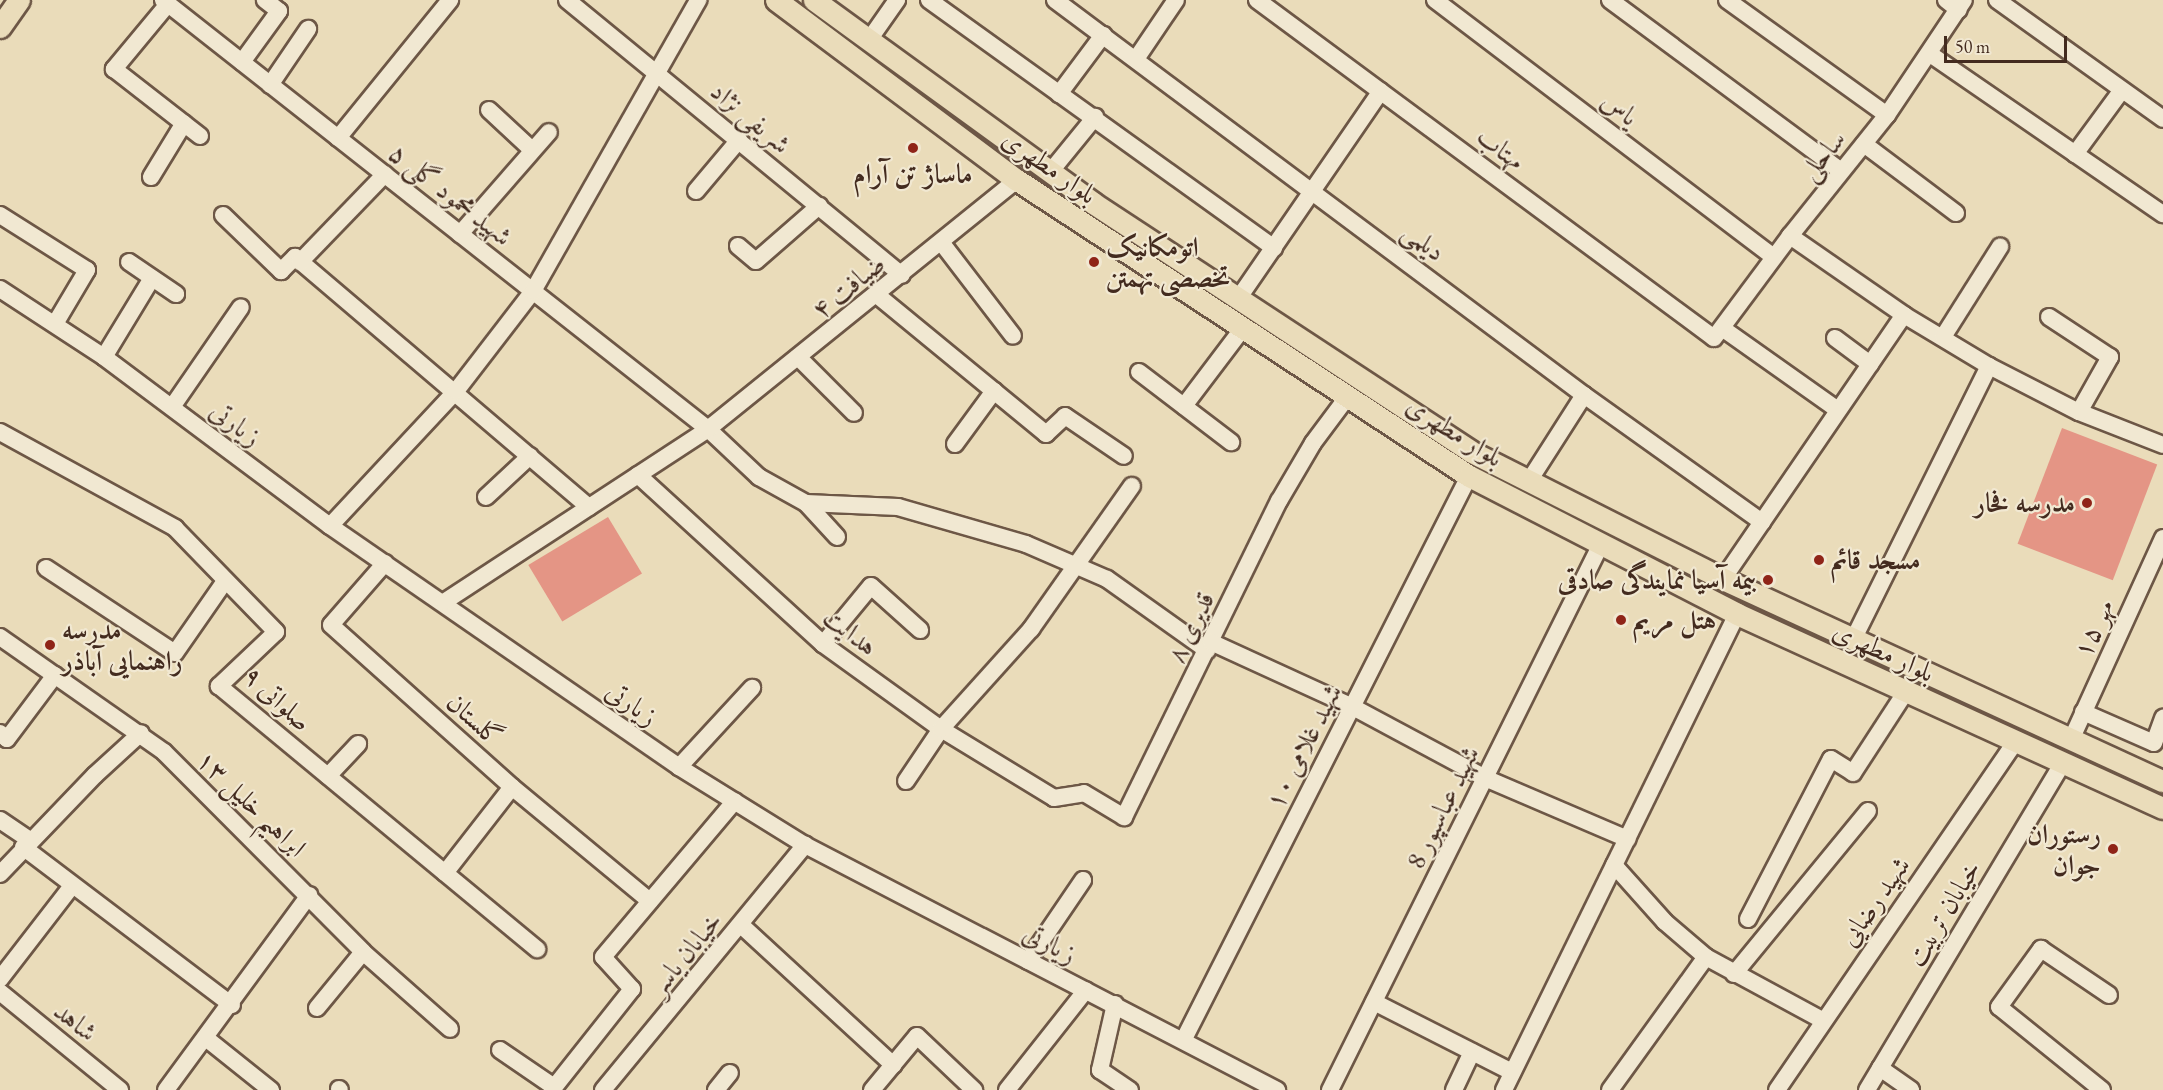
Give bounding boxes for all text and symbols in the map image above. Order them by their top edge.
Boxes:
scale bar [1947,24,2070,62]
text: 50 m [1955,35,1990,58]
street label: شریفی نژاد [704,74,798,160]
street label: یاس [1595,84,1645,132]
street label: مهتاب [1470,119,1532,177]
street label: بلوار مطهری [996,122,1104,210]
street label: ساحلی [1792,123,1852,187]
street label: شهید محمود گلی ۵ [383,136,519,252]
marker: ماساژ تن آرام [906,141,920,155]
place label: ماساژ تن آرام [853,158,973,190]
street label: دیلمی [1396,214,1452,268]
place label: اتومکانیک تخصصی تهمتن [1106,230,1230,293]
street label: ضیافت ۴ [805,247,891,325]
marker: اتومکانیک تخصصی تهمتن [1087,255,1101,269]
street label: بلوار مطهری [1400,389,1510,473]
street label: زیارتی [204,393,268,453]
place label: مدرسه فخار [1974,487,2075,519]
marker: مدرسه فخار [2080,496,2094,510]
place label: مسجد قائم [1831,544,1921,576]
marker: مسجد قائم [1812,553,1826,567]
place label: بیمه آسیا نمایندگی صادقی [1558,564,1756,596]
marker: بیمه آسیا نمایندگی صادقی [1761,573,1775,587]
street label: قدیری ۸ [1159,586,1221,668]
street label: مهر ۱۵ [2066,594,2120,662]
street label: هدایت [818,600,884,662]
place label: هتل مریم [1633,604,1716,636]
place label: مدرسه راهنمایی آباذر [62,613,182,676]
marker: هتل مریم [1614,613,1628,627]
street label: بلوار مطهری [1828,613,1940,689]
marker: مدرسه راهنمایی آباذر [43,638,57,652]
street label: صلواتی ۹ [237,658,319,738]
street label: زیارتی [600,674,664,732]
street label: شهید غلامی ۱۰ [1258,678,1348,814]
street label: گلستان [440,685,510,753]
street label: شهید عباسپور 8 [1398,740,1486,874]
street label: ابراهیم خلیل ۱۳ [190,743,314,863]
place label: رستوران جوان [2027,817,2101,880]
marker: رستوران جوان [2106,842,2120,856]
street label: شهید رضایی [1831,850,1917,952]
street label: خیابان تربیت [1899,854,1987,972]
street label: خیابان یاسر [642,905,728,1001]
street label: زیارتی [1018,916,1082,970]
street label: شاهد [48,994,104,1048]

